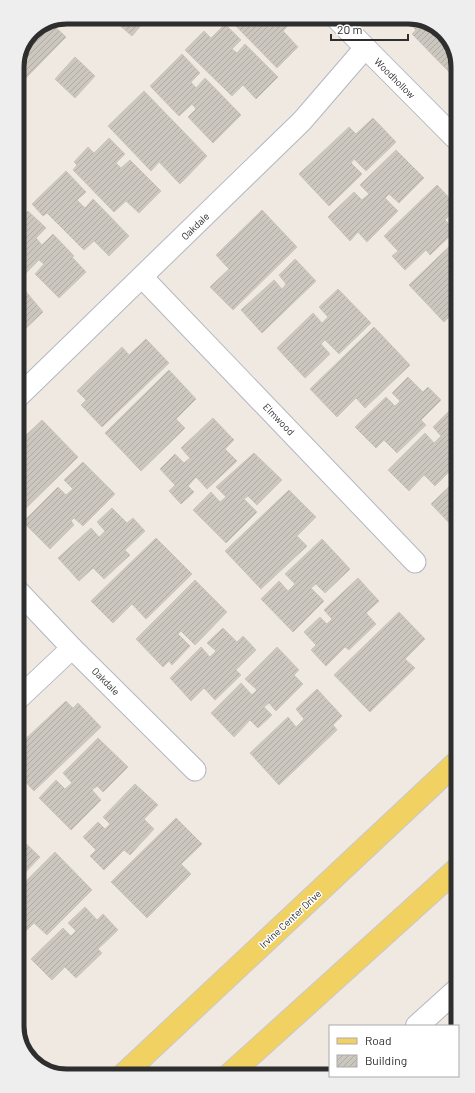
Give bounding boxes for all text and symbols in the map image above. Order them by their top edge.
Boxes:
scale bar [331,16,408,42]
text: 20 m [337,22,363,36]
street label: Woodhollow [372,55,418,101]
street label: Oakdale [179,210,211,242]
street label: Elmwood [261,400,297,438]
street label: Oakdale [90,665,122,697]
street label: Irvine Center Drive [257,887,323,951]
legend [329,1025,459,1077]
text: Road [365,1033,392,1047]
text: Building [365,1053,407,1067]

